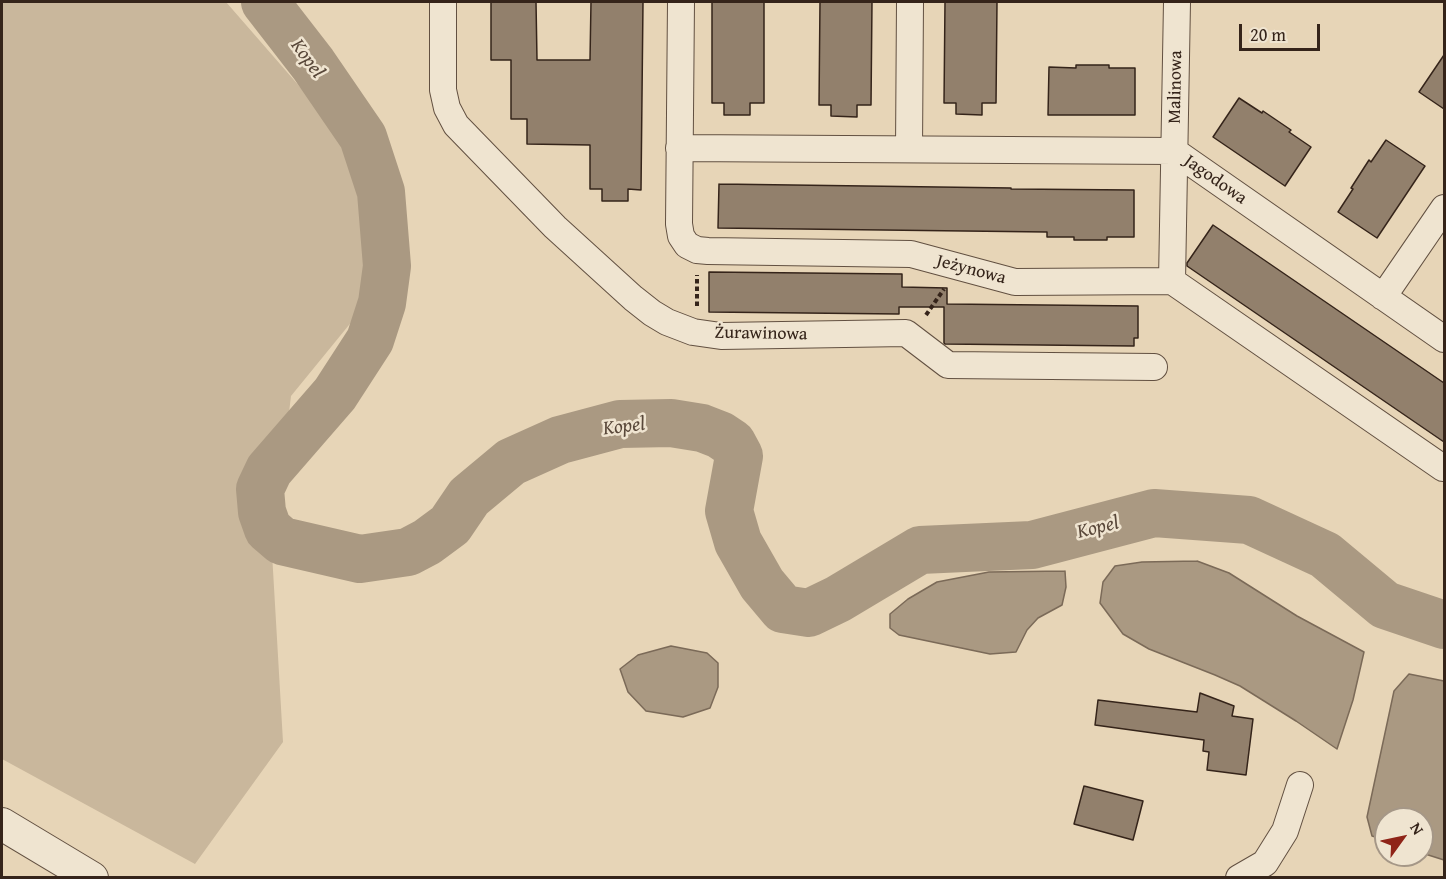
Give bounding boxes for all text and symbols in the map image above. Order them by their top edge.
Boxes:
scale bar [1242,12,1323,50]
text: 20 m [1250,21,1286,48]
water label: Kopel [285,35,329,83]
street label: Malinowa [1165,50,1187,124]
street label: Jagodowa [1179,151,1251,209]
street label: Jeżynowa [934,250,1008,290]
street label: Żurawinowa [715,322,807,346]
water label: Kopel [602,413,646,441]
water label: Kopel [1075,511,1121,545]
north arrow [1374,807,1434,867]
text: N [1404,817,1430,839]

